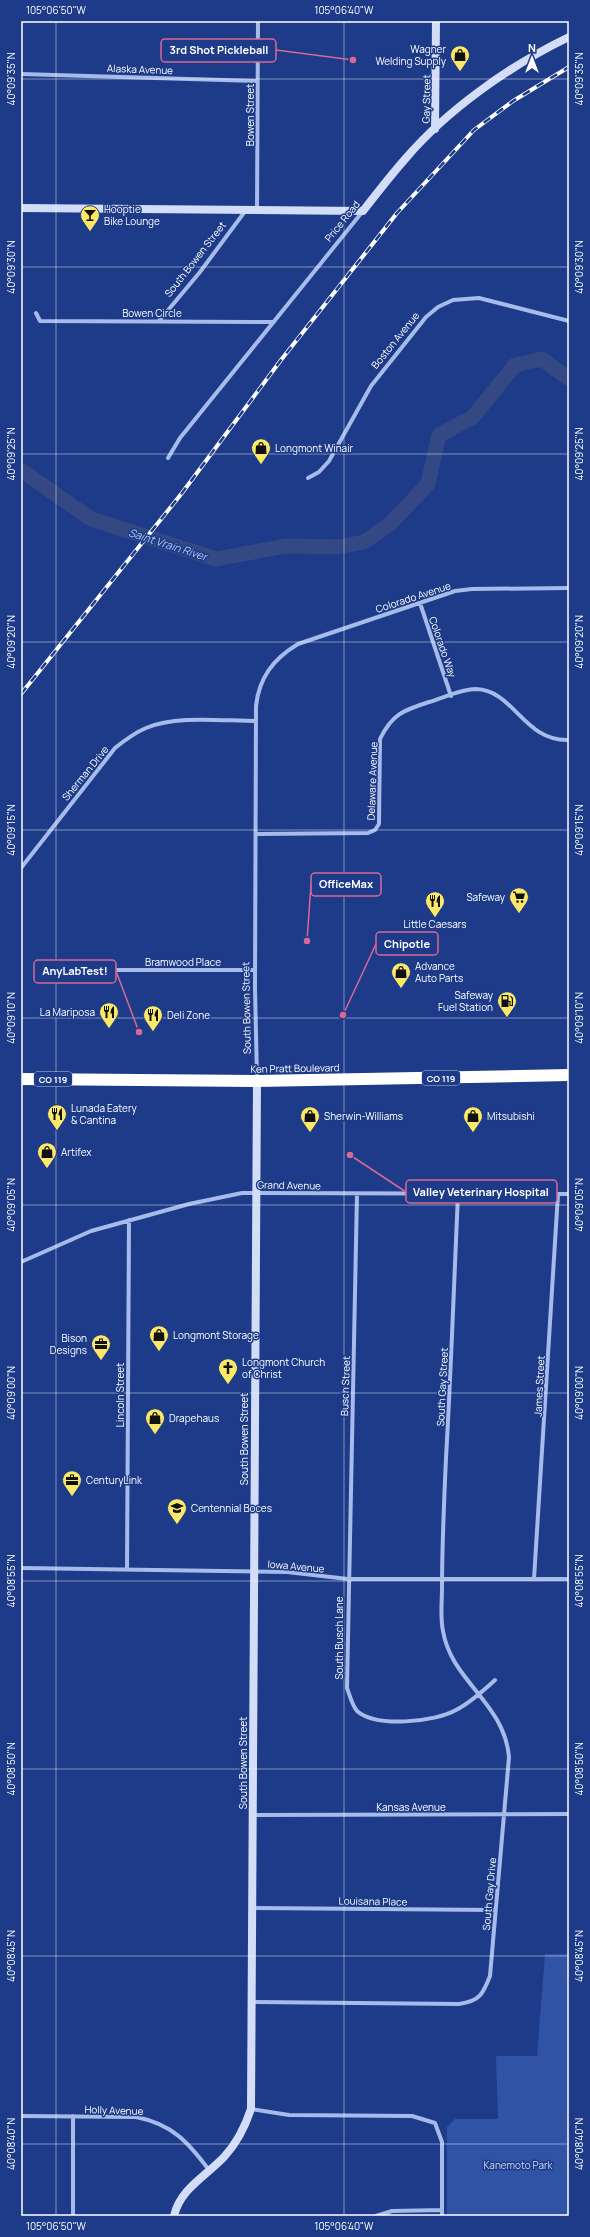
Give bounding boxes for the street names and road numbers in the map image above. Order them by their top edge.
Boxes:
street label: Alaska Avenue [107,61,173,77]
street label: Gay Street [419,74,433,124]
street label: Bowen Street [243,84,257,146]
street label: Price Road [321,198,363,244]
street label: South Bowen Street [161,218,229,300]
street label: Bowen Circle [122,306,182,320]
street label: Boston Avenue [368,309,422,371]
street label: Colorado Avenue [374,578,453,616]
street label: Colorado Way [426,615,460,680]
street label: Delaware Avenue [364,741,380,821]
street label: Sherman Drive [59,742,112,803]
street label: Bramwood Place [145,955,221,969]
street label: South Bowen Street [238,962,254,1054]
street label: Ken Pratt Boulevard [250,1060,340,1076]
road number: CO 119 [422,1071,460,1085]
road number: CO 119 [34,1072,72,1086]
street label: Grand Avenue [257,1177,321,1193]
street label: South Gay Street [433,1347,451,1427]
street label: James Street [530,1355,548,1417]
street label: Busch Street [337,1356,353,1416]
street label: Lincoln Street [113,1363,127,1427]
street label: South Bowen Street [237,1393,251,1485]
street label: Iowa Avenue [267,1557,325,1575]
street label: South Busch Lane [332,1596,346,1680]
street label: South Bowen Street [236,1717,250,1809]
street label: Kansas Avenue [376,1800,446,1814]
street label: South Gay Drive [479,1857,499,1931]
street label: Louisana Place [339,1893,408,1909]
street label: Holly Avenue [84,2102,144,2118]

